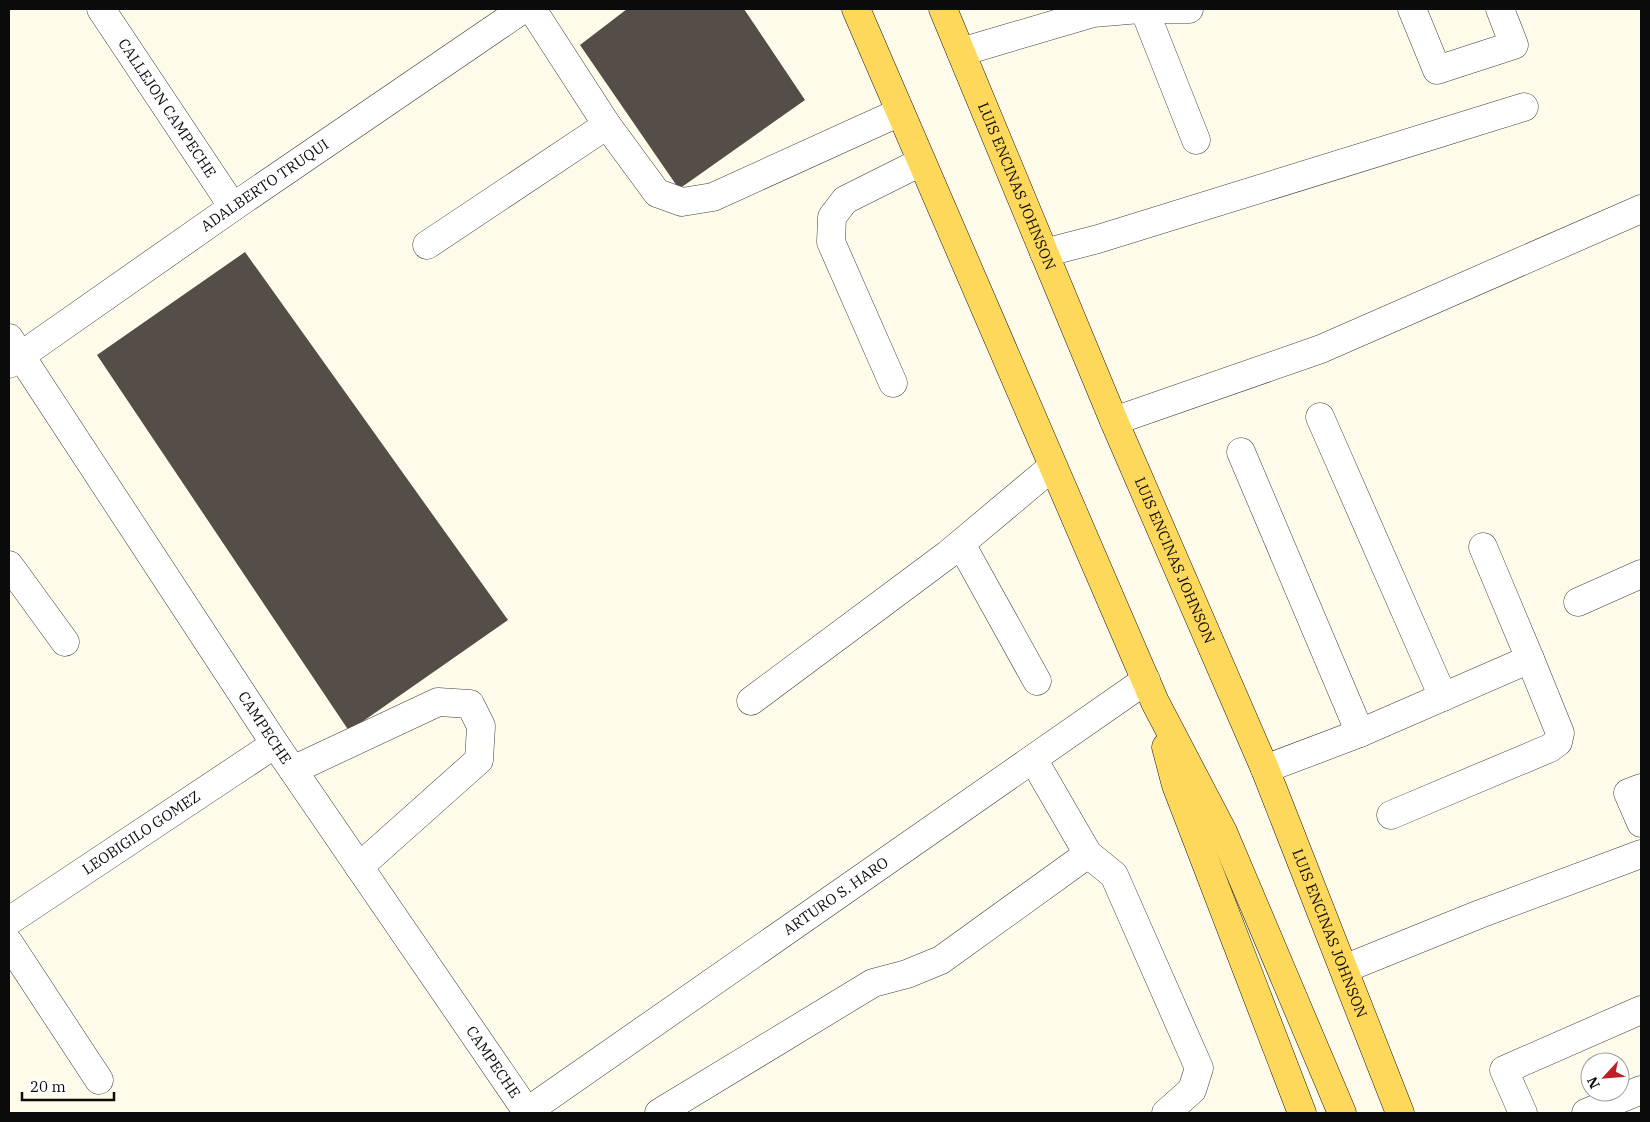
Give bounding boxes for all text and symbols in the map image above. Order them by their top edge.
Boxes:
street label: CALLEJON CAMPECHE [114,35,221,181]
street label: LUIS ENCINAS JOHNSON [974,100,1060,273]
street label: ADALBERTO TRUQUI [197,135,332,236]
street label: LUIS ENCINAS JOHNSON [1130,474,1219,646]
street label: CAMPECHE [234,688,296,767]
street label: LEOBIGILO GOMEZ [79,786,204,879]
street label: LUIS ENCINAS JOHNSON [1288,846,1372,1020]
street label: ARTURO S. HARO [779,853,892,939]
street label: CAMPECHE [462,1022,525,1101]
north arrow [1580,1052,1630,1102]
scale bar [22,1070,115,1102]
text: N [1583,1074,1604,1092]
text: 20 m [30,1077,66,1096]

